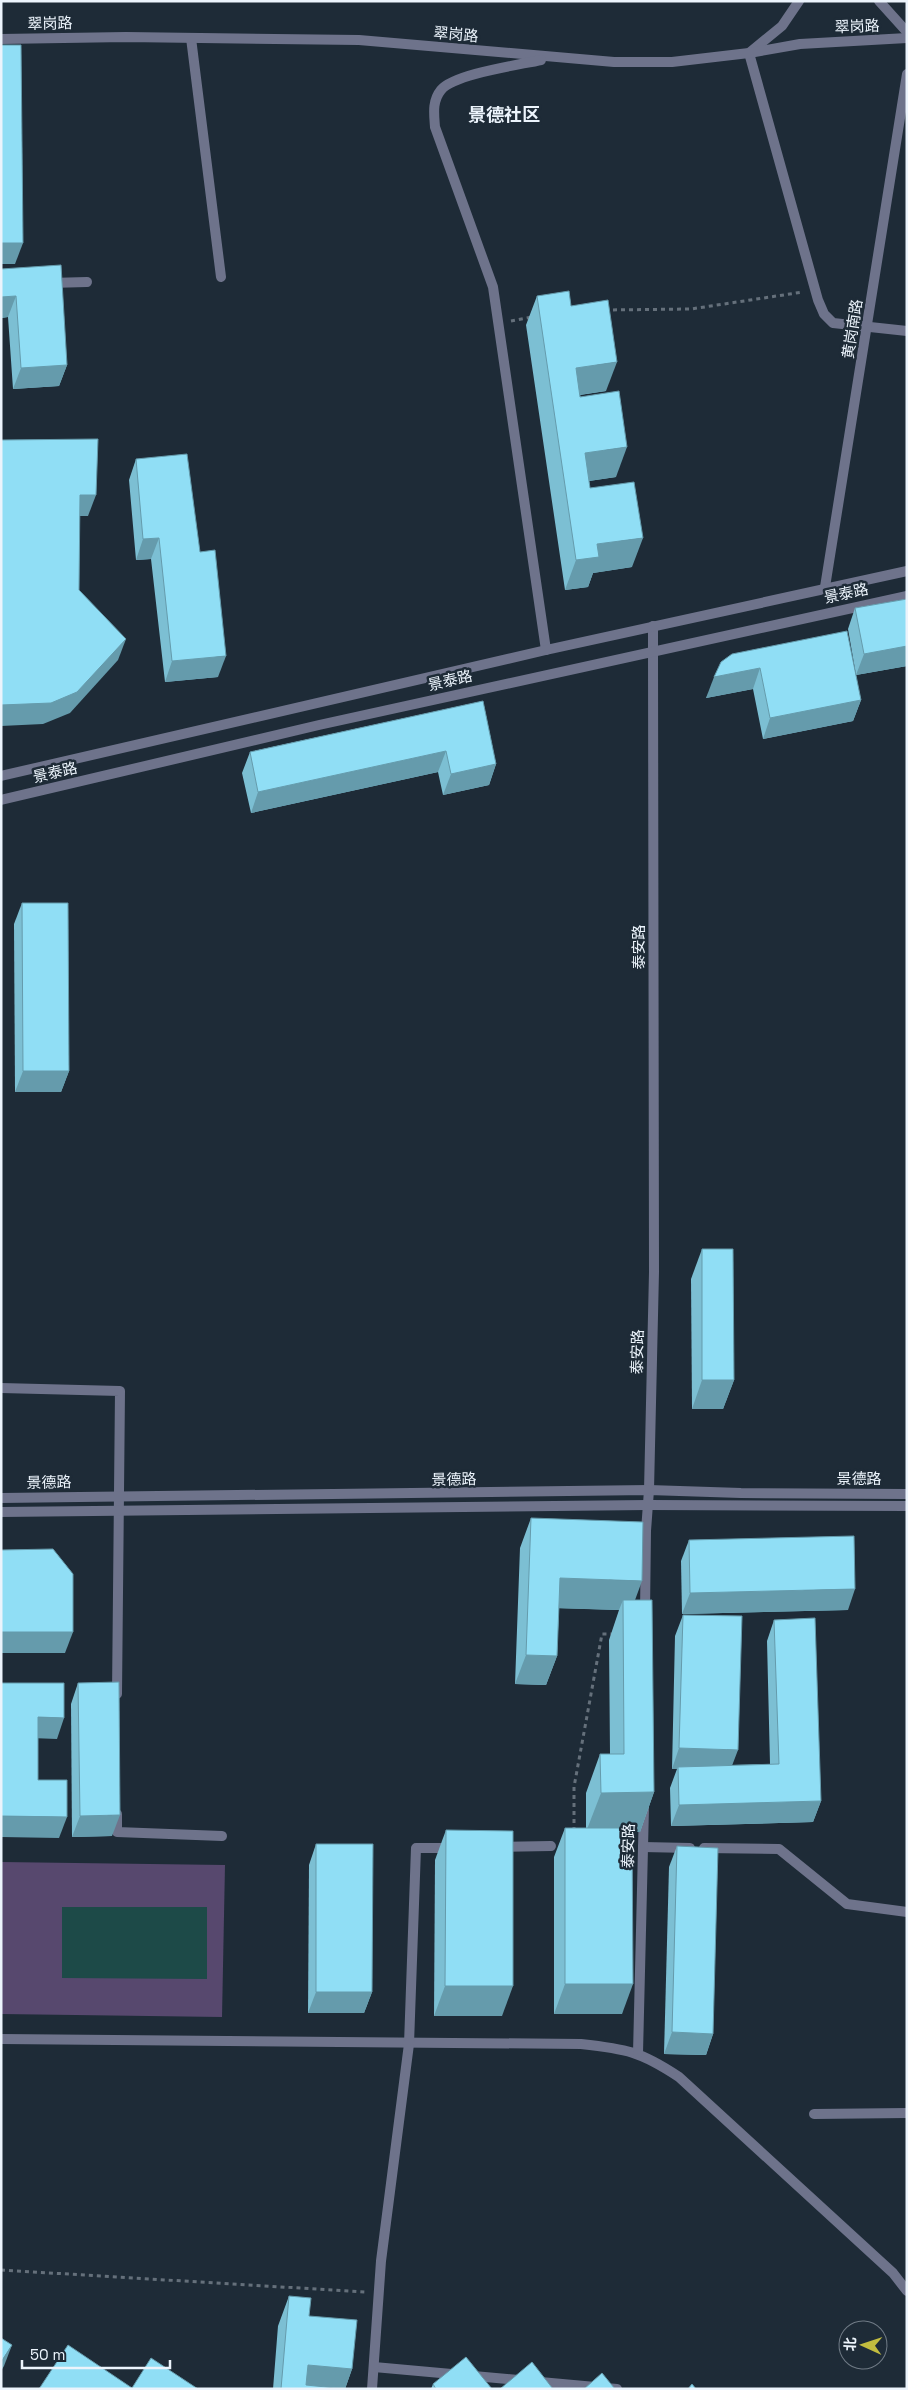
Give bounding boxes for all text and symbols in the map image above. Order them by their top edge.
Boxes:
street label: 翠岗路 [27,13,73,33]
street label: 翠岗路 [834,16,880,36]
street label: 翠岗路 [433,23,479,45]
district label: 景德社区 [468,103,540,126]
street label: 黄岗南路 [838,298,866,360]
street label: 景泰路 [822,579,870,607]
street label: 景泰路 [426,666,474,694]
street label: 景泰路 [31,758,79,786]
street label: 泰安路 [629,924,648,970]
street label: 泰安路 [627,1329,647,1375]
street label: 景德路 [431,1469,477,1489]
street label: 景德路 [836,1469,882,1488]
street label: 景德路 [26,1472,72,1492]
street label: 泰安路 [618,1823,638,1869]
north arrow [838,2320,888,2370]
text: 北 [841,2337,859,2352]
scale bar [22,2338,170,2370]
text: 50 m [30,2345,65,2364]

